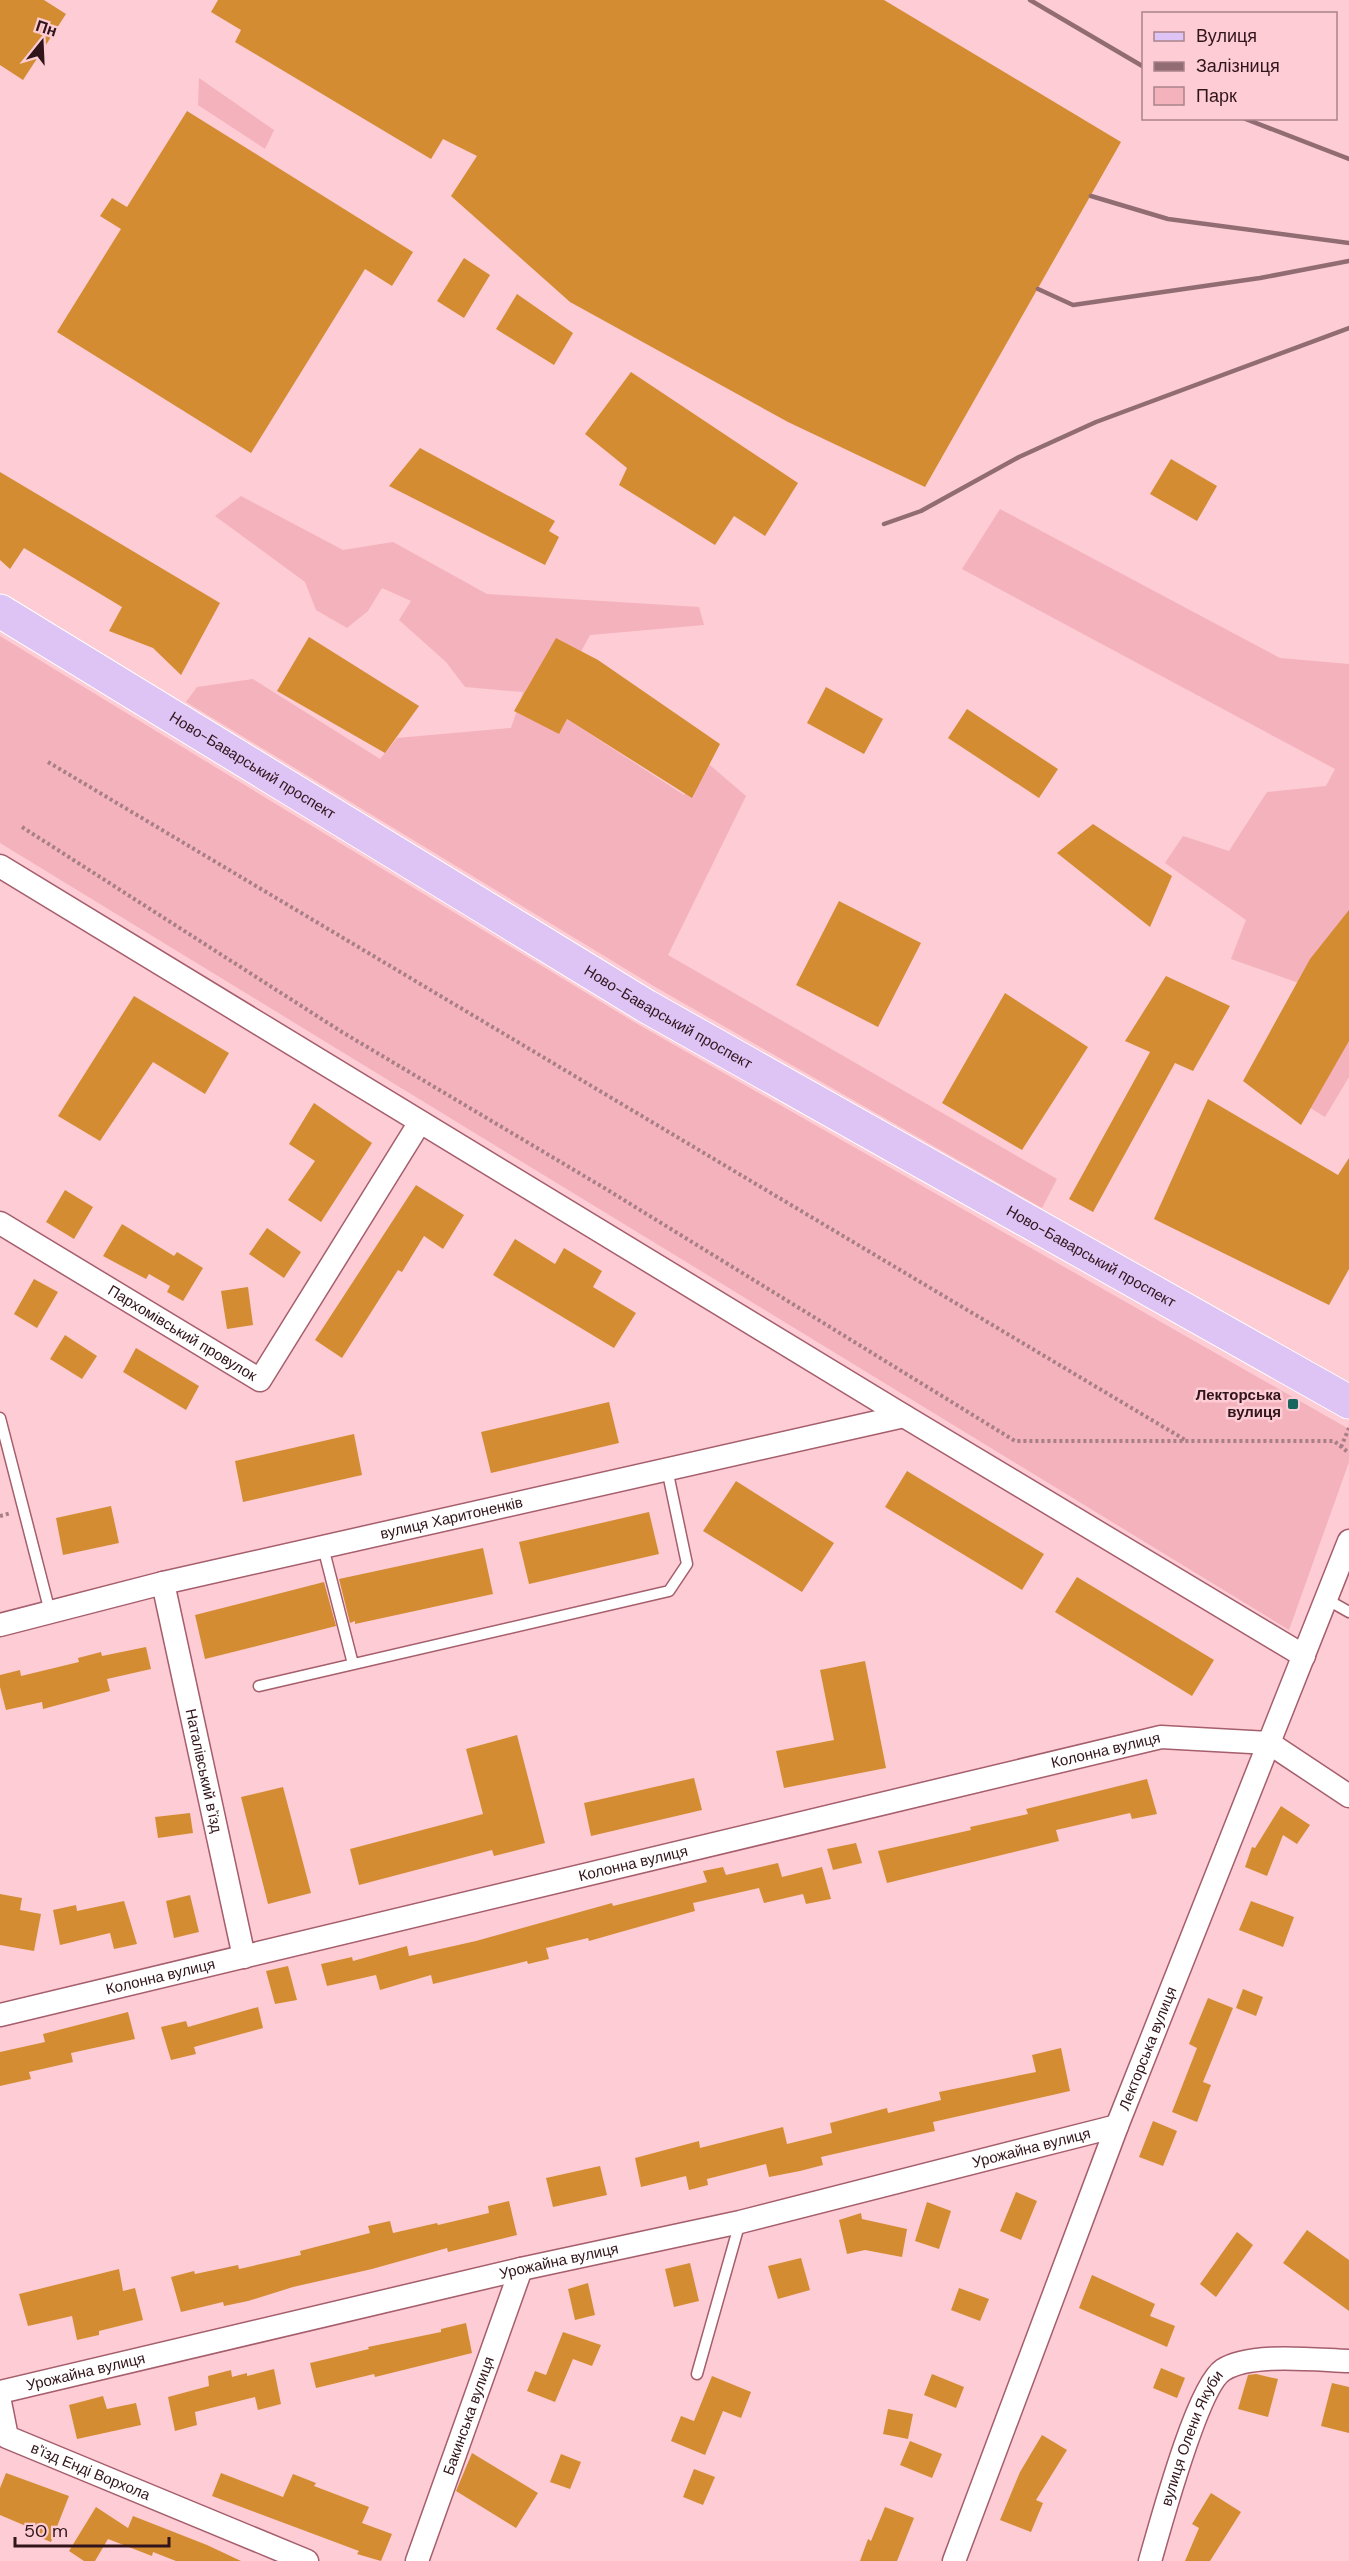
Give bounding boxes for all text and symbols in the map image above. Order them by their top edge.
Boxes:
north arrow [12,12,72,72]
legend [1142,12,1337,120]
text: Пн [33,15,60,41]
text: Вулиця [1196,24,1257,48]
text: Залізниця [1196,54,1280,78]
text: Парк [1196,84,1237,108]
street label: Ново-Баварський проспект [166,707,339,824]
street label: Ново-Баварський проспект [580,961,756,1074]
street label: Ново-Баварський проспект [1003,1201,1179,1312]
street label: Пархомівський провулок [104,1280,261,1386]
place label: Лекторська вулиця [1196,1385,1282,1422]
marker: Лекторська вулиця [1286,1397,1300,1411]
street label: вулиця Харитоненків [378,1492,525,1544]
street label: Наталівський в'їзд [180,1707,227,1835]
street label: Колонна вулиця [1049,1728,1162,1773]
street label: Колонна вулиця [576,1841,690,1886]
street label: Колонна вулиця [104,1954,217,1999]
street label: Лекторська вулиця [1114,1984,1181,2113]
street label: Урожайна вулиця [970,2123,1093,2172]
street label: Урожайна вулиця [497,2238,620,2284]
street label: Урожайна вулиця [24,2348,147,2395]
street label: Бакинська вулиця [438,2354,499,2478]
street label: вулиця Олени Якуби [1156,2366,1228,2508]
street label: в'їзд Енді Ворхола [28,2438,154,2505]
scale bar [15,2510,170,2548]
text: 50 m [24,2519,68,2543]

